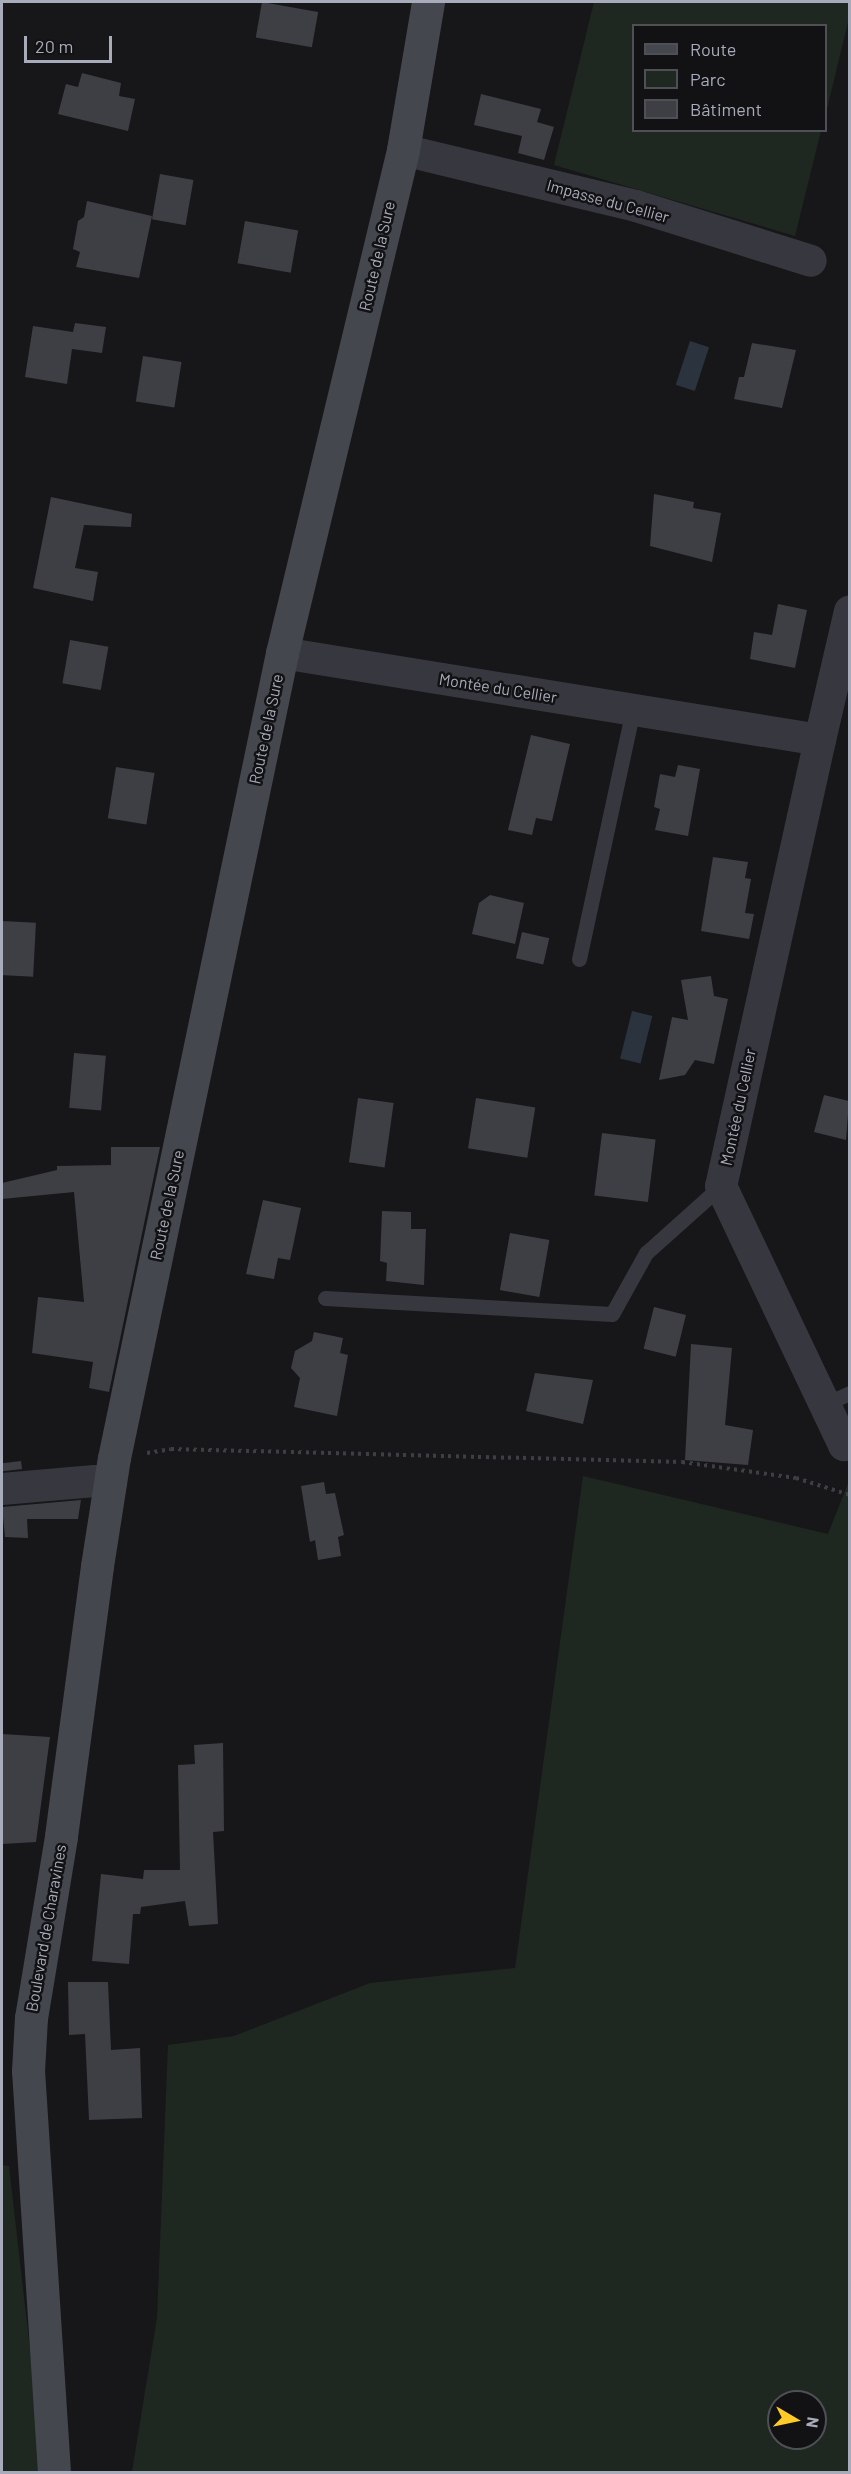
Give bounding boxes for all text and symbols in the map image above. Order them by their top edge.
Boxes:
scale bar [27,24,116,62]
legend [632,24,827,132]
text: 20 m [35,35,73,57]
text: Route [690,38,736,60]
text: Parc [690,68,726,90]
text: Bâtiment [690,98,762,120]
street label: Impasse du Cellier [545,175,671,227]
street label: Route de la Sure [355,199,399,313]
street label: Montée du Cellier [438,669,558,707]
street label: Route de la Sure [245,672,287,786]
street label: Montée du Cellier [716,1047,760,1167]
street label: Route de la Sure [146,1148,188,1262]
street label: Boulevard de Charavines [22,1843,70,2013]
north arrow [767,2390,827,2450]
text: N [803,2416,824,2429]

